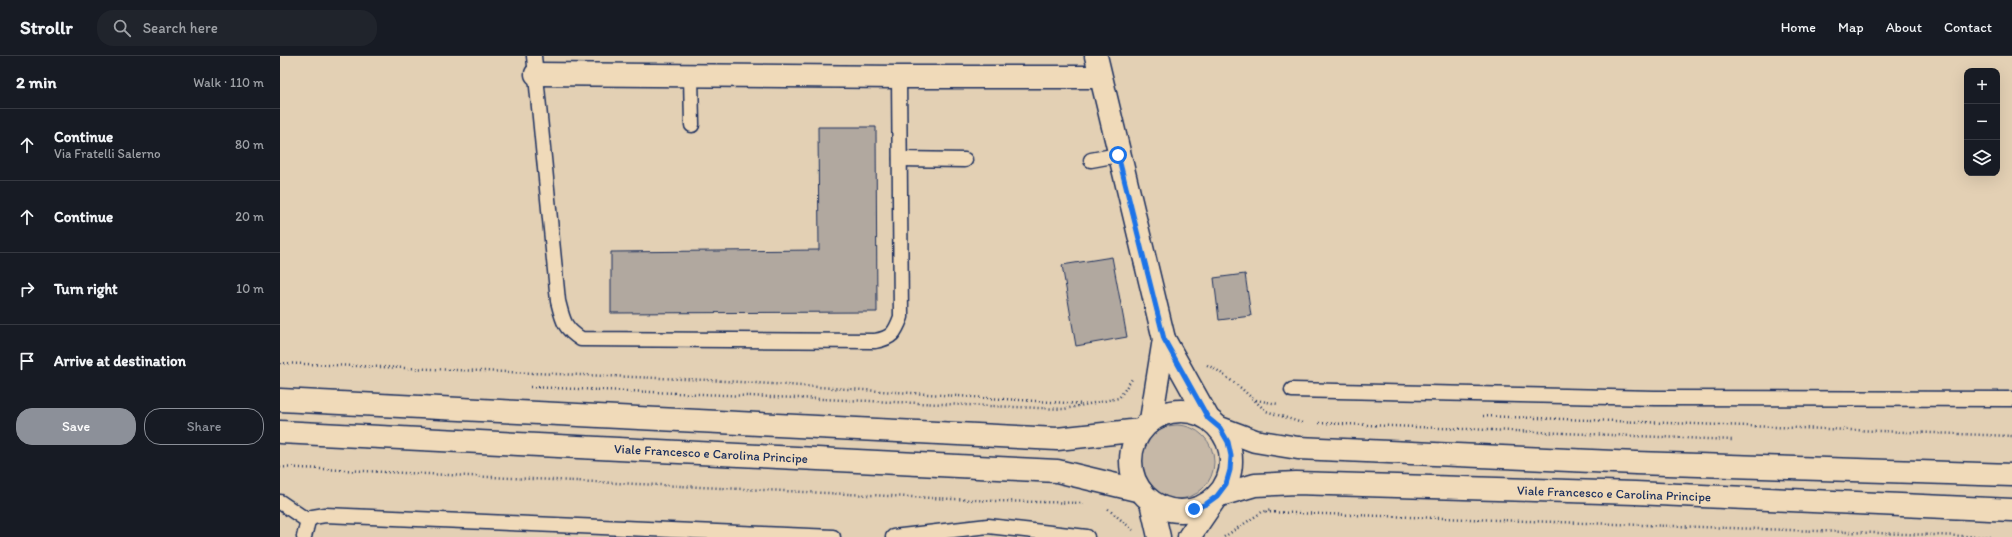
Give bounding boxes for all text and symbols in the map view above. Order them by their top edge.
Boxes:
search box [97,10,377,46]
text: Strollr [20,16,73,39]
icon: search [111,17,133,39]
text: Search here [143,19,218,37]
text: Home [1781,19,1816,36]
text: Map [1838,19,1864,36]
text: About [1886,19,1922,36]
text: Contact [1944,19,1992,36]
map controls [1964,68,2000,176]
button: + [1964,68,2000,104]
text: 2 min [16,72,56,92]
text: Walk · 110 m [193,75,264,90]
button: − [1964,104,2000,140]
text: Continue [54,128,113,146]
icon: ahead [16,134,38,156]
text: 80 m [235,137,264,152]
button: layers [1964,140,2000,176]
text: Via Fratelli Salerno [54,146,161,161]
route start [1109,146,1127,164]
icon: ahead [16,206,38,228]
text: Continue [54,208,113,226]
text: 20 m [235,209,264,224]
icon: right [16,278,38,300]
text: Turn right [54,280,118,298]
text: 10 m [236,281,264,296]
icon: arrive [16,350,38,372]
text: Arrive at destination [54,352,186,370]
button: Save [16,408,136,445]
button: Share [144,408,264,445]
street label: Viale Francesco e Carolina Principe [614,441,808,466]
street label: Viale Francesco e Carolina Principe [1517,483,1711,504]
route end [1185,500,1203,518]

